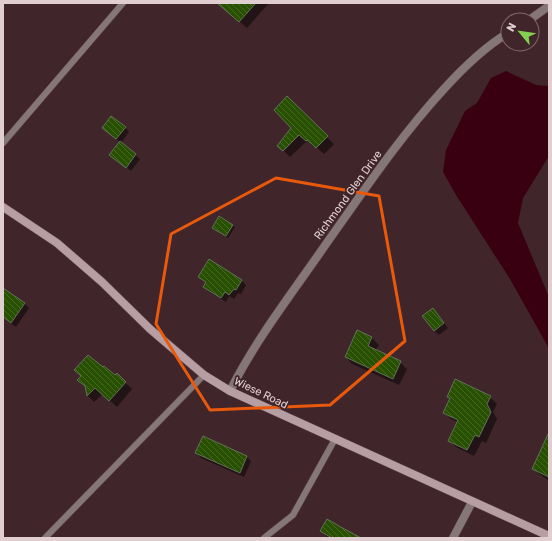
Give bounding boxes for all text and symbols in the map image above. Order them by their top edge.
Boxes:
north arrow [500,12,540,52]
text: N [504,21,519,34]
street label: Richmond Glen Drive [311,148,385,242]
street label: Wiese Road [232,374,290,412]

